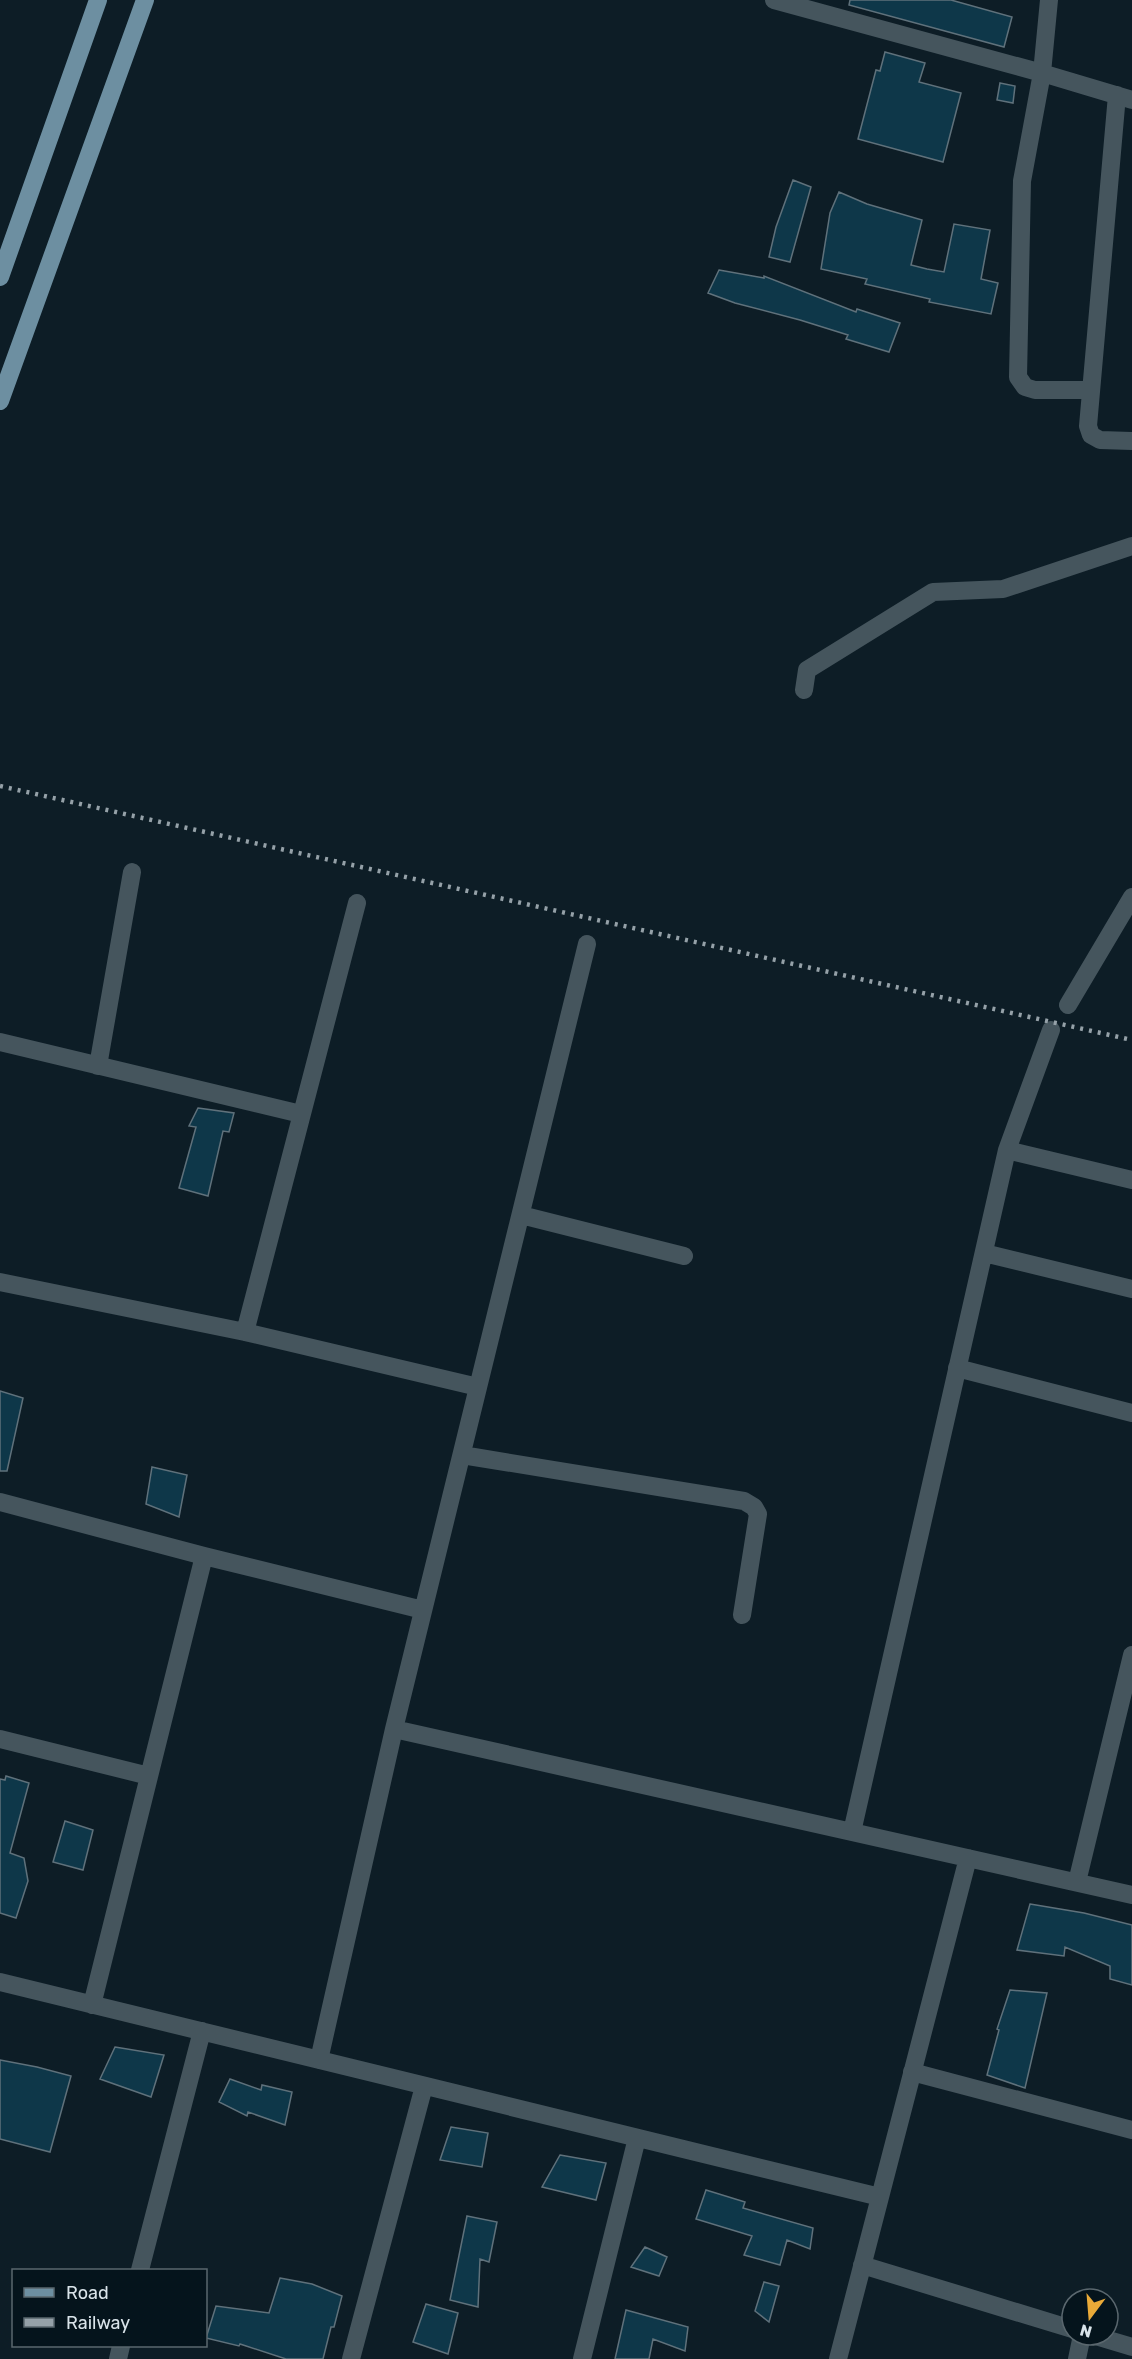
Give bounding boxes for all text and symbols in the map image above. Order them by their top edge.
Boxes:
legend [12,2269,207,2347]
text: Road [66,2282,109,2304]
north arrow [1060,2287,1120,2347]
text: Railway [66,2312,130,2334]
text: N [1078,2320,1094,2342]

